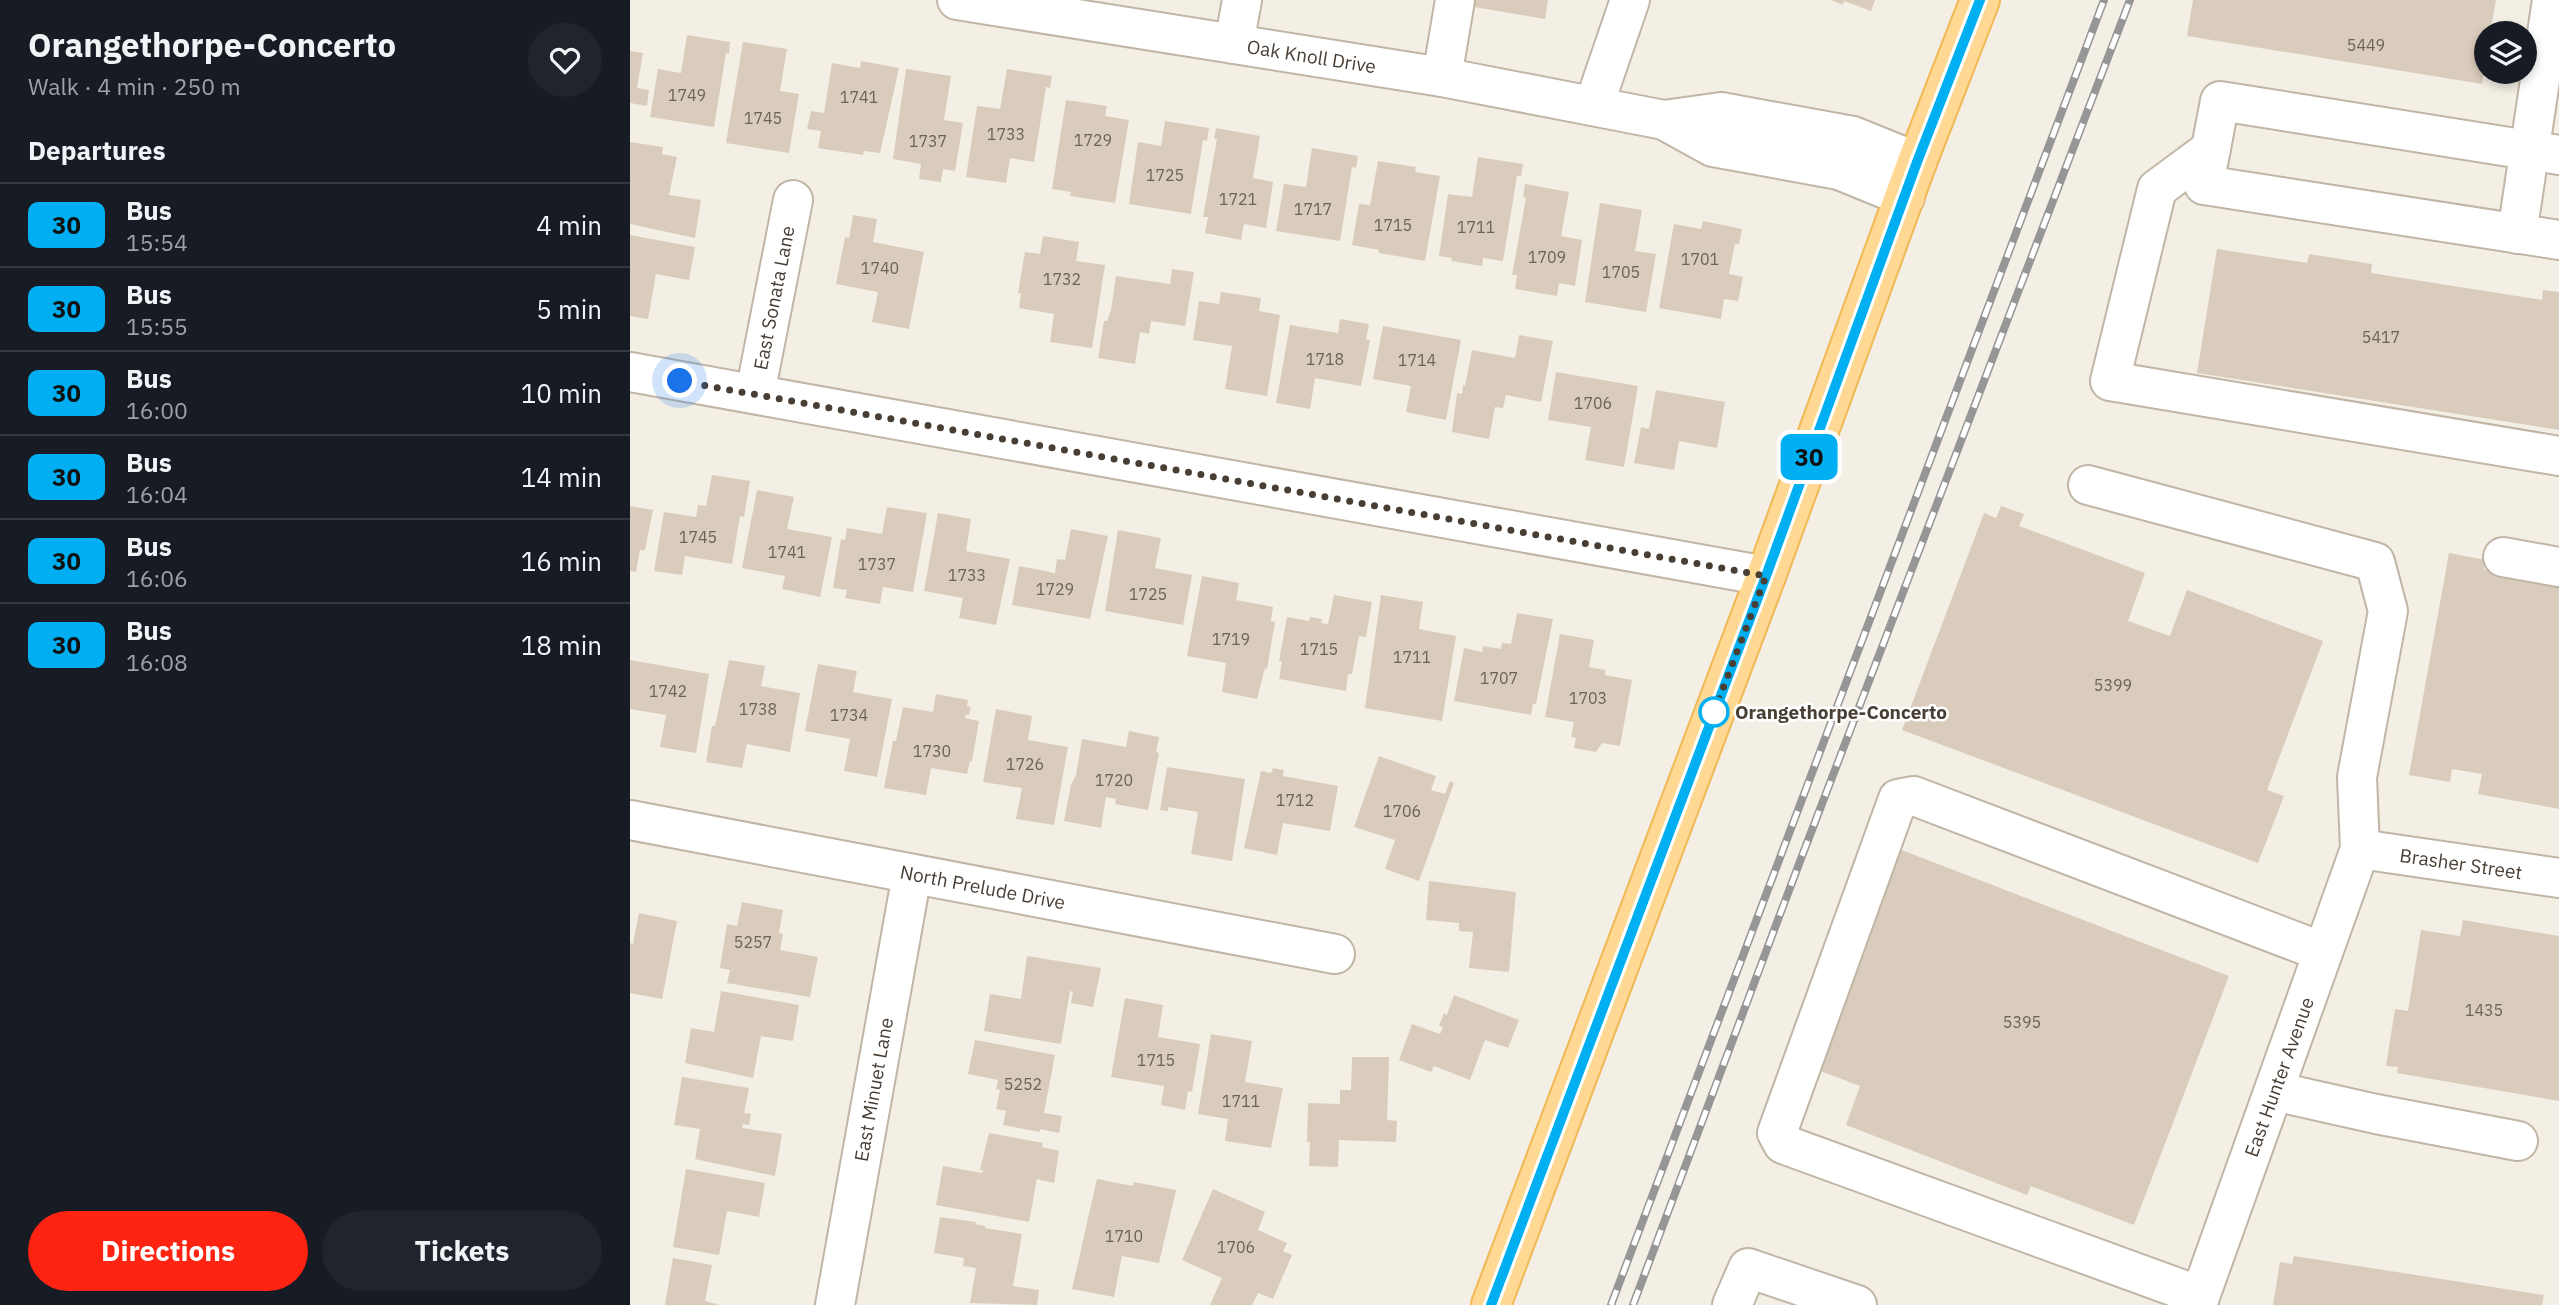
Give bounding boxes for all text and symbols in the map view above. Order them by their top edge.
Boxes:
map controls [2474,21,2537,84]
button: layers [2474,21,2537,84]
text: Orangethorpe-Concerto [28,23,396,66]
button: heart [528,23,602,97]
street label: Oak Knoll Drive [1245,34,1378,78]
house number: 5449 [2347,35,2385,55]
text: Walk · 4 min · 250 m [28,71,241,101]
house number: 1749 [668,85,706,105]
house number: 1741 [840,87,878,107]
house number: 1745 [744,108,782,128]
house number: 1733 [987,124,1025,144]
house number: 1729 [1074,130,1112,150]
house number: 1737 [909,131,947,151]
text: Departures [28,133,166,167]
house number: 1725 [1146,165,1184,185]
house number: 1721 [1219,189,1257,209]
text: Bus [126,193,172,227]
house number: 1717 [1294,199,1332,219]
text: 4 min [536,208,602,242]
text: 30 [52,209,81,241]
house number: 1715 [1374,215,1412,235]
house number: 1711 [1457,217,1495,237]
street label: East Sonata Lane [748,224,800,372]
text: 15:54 [126,227,188,257]
house number: 1709 [1528,247,1566,267]
house number: 1701 [1681,249,1719,269]
house number: 1740 [861,258,899,278]
house number: 1705 [1602,262,1640,282]
house number: 1732 [1043,269,1081,289]
text: Bus [126,277,172,311]
text: 5 min [536,292,602,326]
text: 30 [52,293,81,325]
text: 15:55 [126,311,188,341]
house number: 5417 [2362,327,2400,347]
house number: 1718 [1306,349,1344,369]
house number: 1714 [1398,350,1436,370]
text: Bus [126,361,172,395]
your location [662,363,697,398]
text: 10 min [521,376,602,410]
text: 30 [52,377,81,409]
house number: 1706 [1574,393,1612,413]
text: 16:00 [126,395,188,425]
line badge: 30 [1778,434,1840,480]
text: 30 [1795,441,1823,473]
text: Bus [126,445,172,479]
text: 14 min [521,460,602,494]
text: 30 [52,461,81,493]
text: 16:04 [126,479,188,509]
house number: 1745 [679,527,717,547]
text: Bus [126,529,172,563]
house number: 1741 [768,542,806,562]
text: 16 min [521,544,602,578]
text: 30 [52,545,81,577]
house number: 1737 [858,554,896,574]
text: 16:06 [126,563,188,593]
house number: 1733 [948,565,986,585]
house number: 1729 [1036,579,1074,599]
house number: 1725 [1129,584,1167,604]
text: Bus [126,613,172,647]
text: 18 min [521,628,602,662]
text: 30 [52,629,81,661]
house number: 1719 [1212,629,1250,649]
house number: 1715 [1300,639,1338,659]
text: 16:08 [126,647,188,677]
house number: 1711 [1393,647,1431,667]
house number: 1707 [1480,668,1518,688]
house number: 5399 [2094,675,2132,695]
house number: 1742 [649,681,687,701]
house number: 1703 [1569,688,1607,708]
marker: Orangethorpe-Concerto [1699,697,1729,727]
house number: 1738 [739,699,777,719]
place label: Orangethorpe-Concerto [1735,700,1947,724]
house number: 1734 [830,705,868,725]
house number: 1730 [913,741,951,761]
house number: 1726 [1006,754,1044,774]
house number: 1720 [1095,770,1133,790]
house number: 1712 [1276,790,1314,810]
house number: 1706 [1383,801,1421,821]
street label: Brasher Street [2398,843,2524,884]
street label: North Prelude Drive [898,860,1067,914]
house number: 5257 [734,932,772,952]
street label: East Hunter Avenue [2239,994,2319,1160]
house number: 1435 [2465,1000,2503,1020]
house number: 5395 [2003,1012,2041,1032]
street label: East Minuet Lane [849,1016,898,1163]
house number: 1715 [1137,1050,1175,1070]
house number: 5252 [1004,1074,1042,1094]
house number: 1711 [1222,1091,1260,1111]
button: Directions [28,1211,308,1291]
button: Tickets [322,1211,602,1291]
house number: 1710 [1105,1226,1143,1246]
house number: 1706 [1217,1237,1255,1257]

